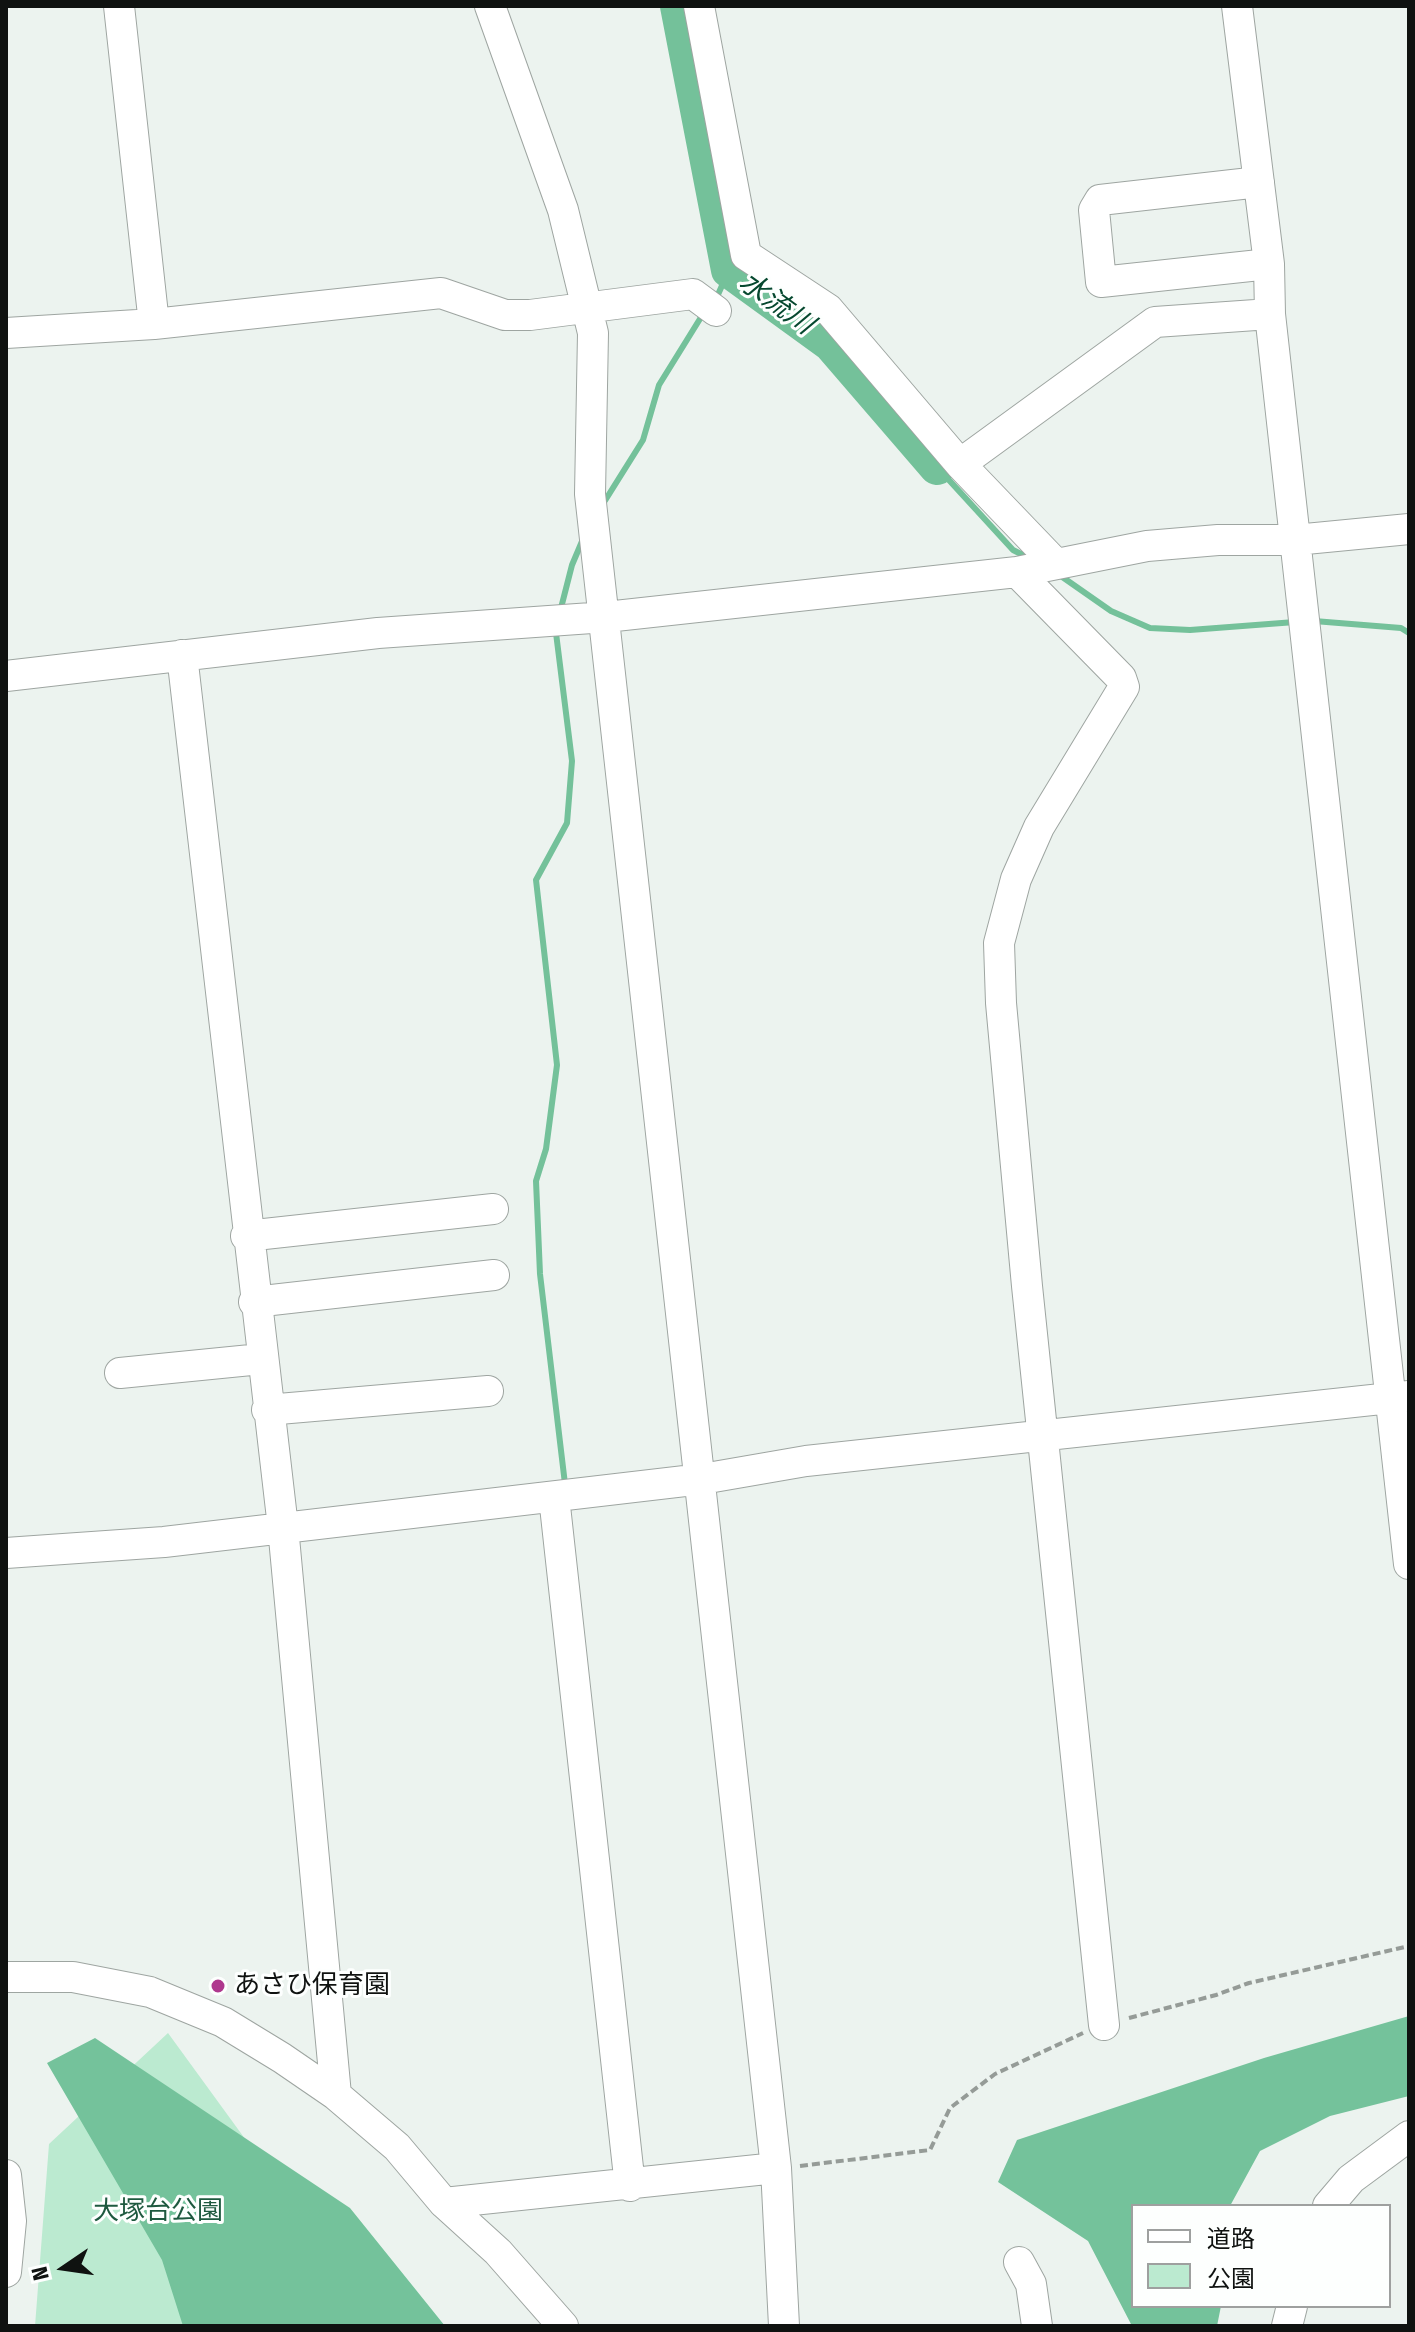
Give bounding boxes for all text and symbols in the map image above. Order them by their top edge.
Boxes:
water label: 水流川 [732,266,820,342]
place label: あさひ保育園 [234,1970,390,2002]
marker: あさひ保育園 [209,1977,227,1995]
park label: 大塚台公園 [93,2196,223,2228]
legend [1131,2204,1391,2308]
text: 道路 [1207,2225,1255,2253]
north arrow [24,2228,104,2308]
text: N [25,2264,55,2283]
text: 公園 [1207,2265,1255,2293]

